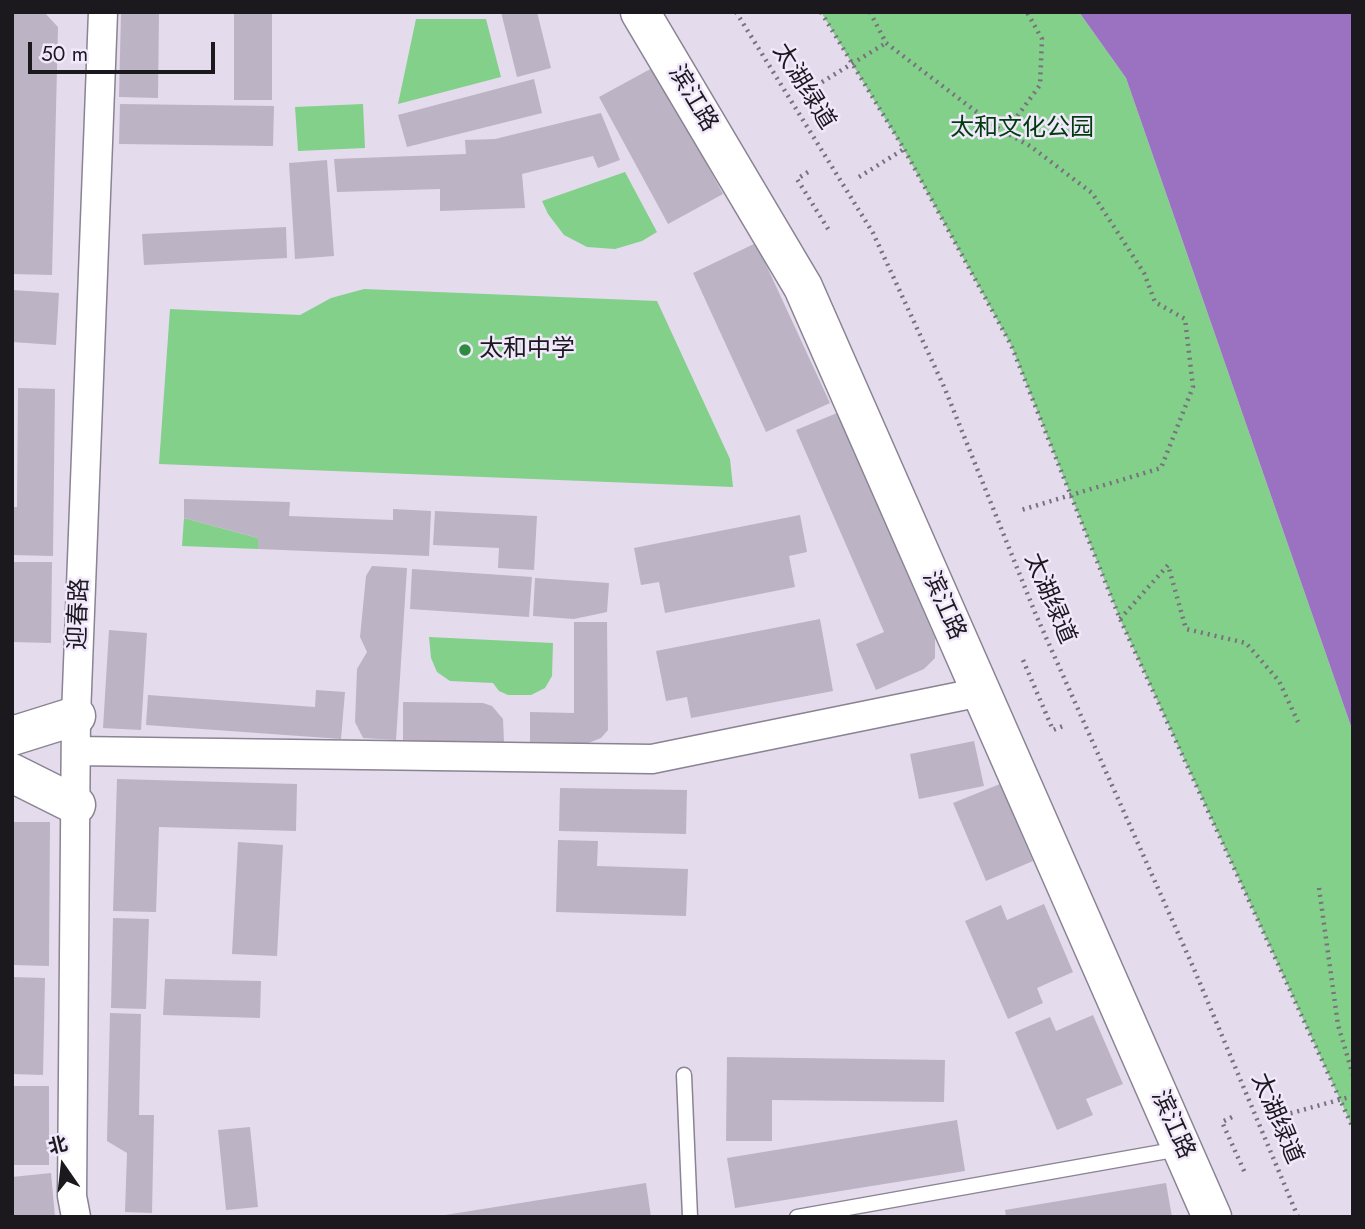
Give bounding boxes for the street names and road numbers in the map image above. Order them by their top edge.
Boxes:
street label: 太湖绿道 [765,39,841,135]
street label: 滨江路 [661,61,723,137]
street label: 太湖绿道 [1017,549,1081,649]
street label: 滨江路 [915,567,971,645]
street label: 迎春路 [64,578,96,650]
street label: 太湖绿道 [1244,1069,1308,1169]
street label: 滨江路 [1144,1086,1200,1164]

